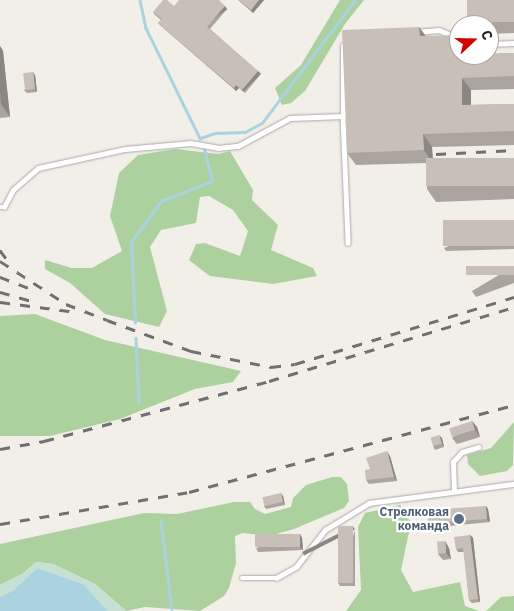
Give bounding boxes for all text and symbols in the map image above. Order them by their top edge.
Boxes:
north arrow [449,15,499,65]
text: С [477,27,497,42]
place label: Стрелковая команда [379,505,449,533]
marker: Стрелковая команда [453,513,465,525]

